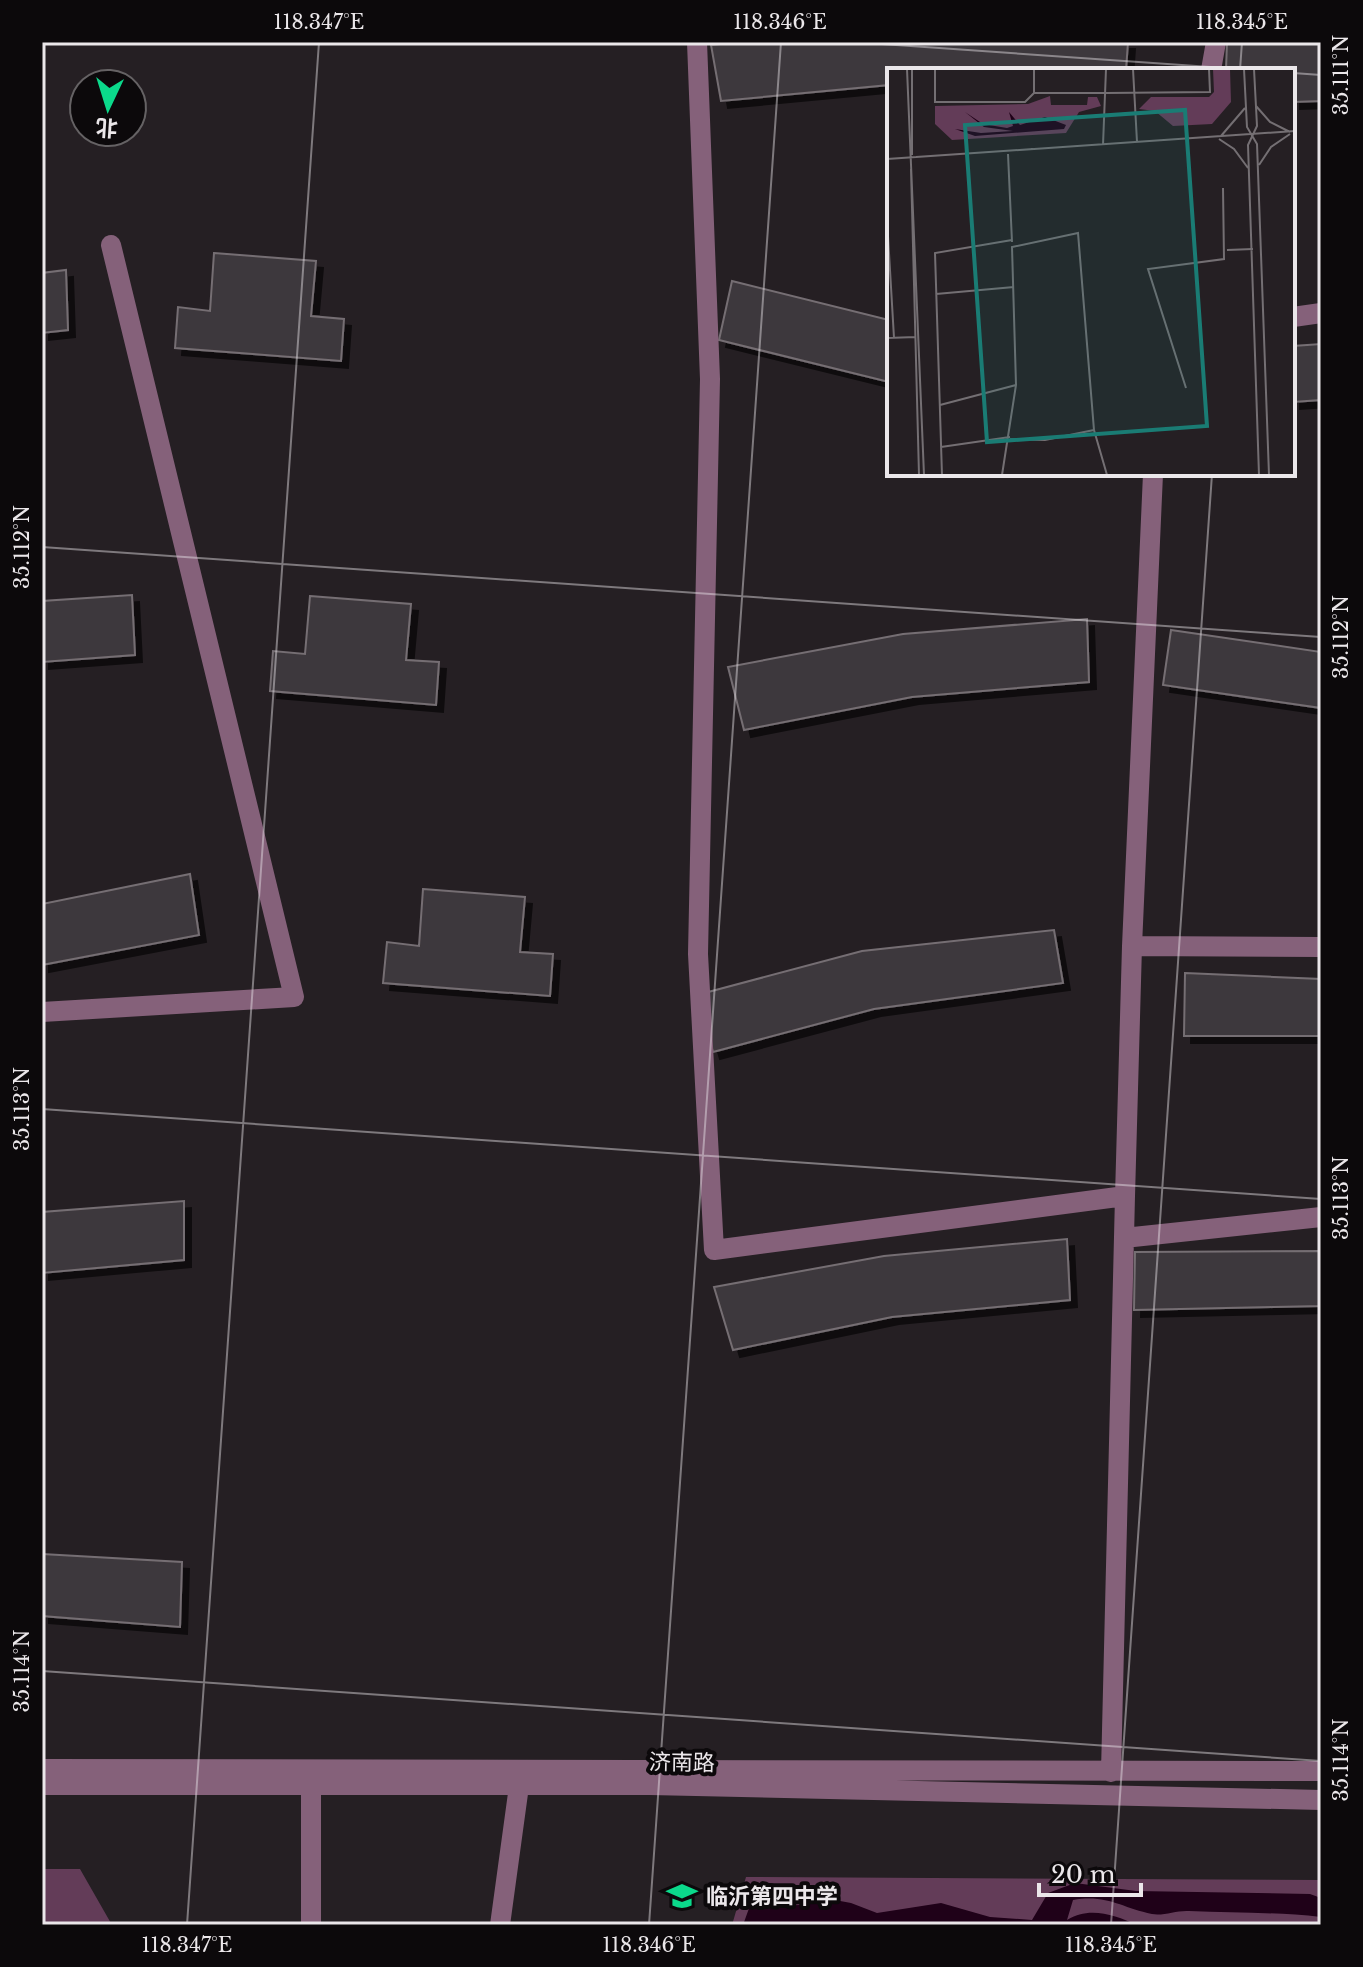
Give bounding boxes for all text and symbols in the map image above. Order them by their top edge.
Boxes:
text: 118.347°E [274,10,364,34]
text: 118.346°E [733,10,827,34]
text: 118.345°E [1196,10,1288,34]
text: 35.111°N [1329,35,1353,115]
north arrow [68,68,148,148]
inset map [887,68,1295,476]
text: 北 [95,113,119,142]
text: 35.112°N [10,505,34,589]
text: 35.112°N [1329,595,1353,679]
text: 35.113°N [10,1067,34,1151]
text: 35.113°N [1329,1156,1353,1240]
text: 35.114°N [10,1630,34,1712]
text: 35.114°N [1329,1719,1353,1801]
street label: 济南路 [649,1748,715,1777]
scale bar [1039,1847,1141,1897]
text: 20 m [1051,1860,1116,1889]
school or university icon: 临沂第四中学 [665,1879,699,1913]
place label: 临沂第四中学 [706,1883,838,1910]
text: 118.347°E [142,1933,232,1957]
text: 118.346°E [602,1933,696,1957]
text: 118.345°E [1065,1933,1157,1957]

